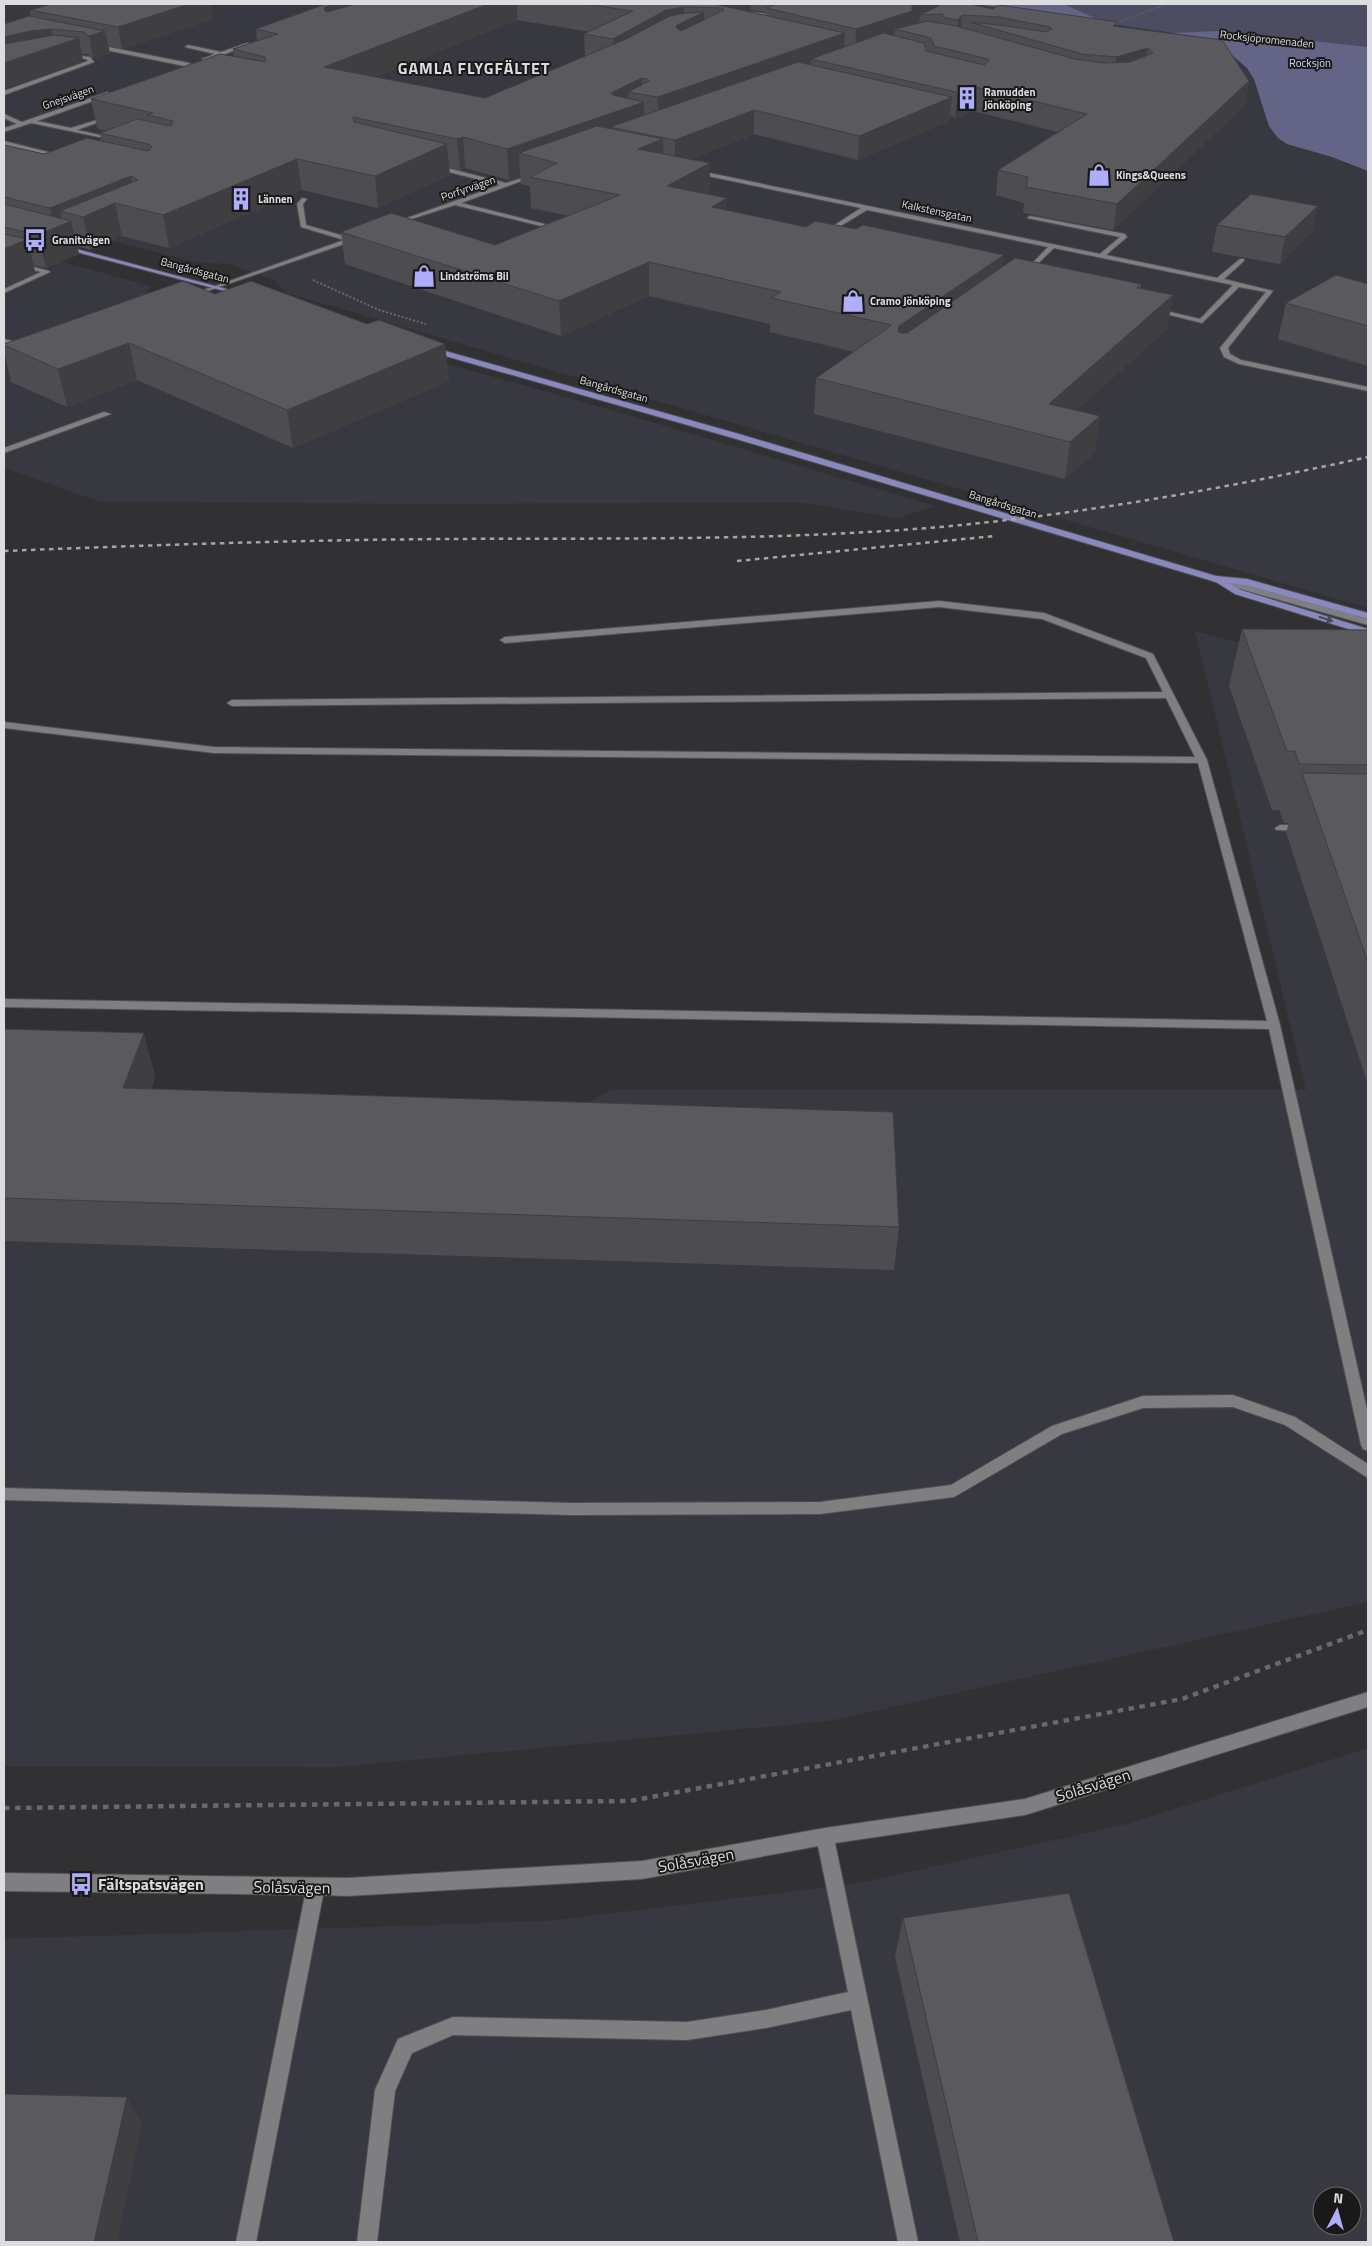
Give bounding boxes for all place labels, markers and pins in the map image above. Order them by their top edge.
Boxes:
place label: Ramudden Jönköping [984,84,1035,113]
building icon: Ramudden Jönköping [954,85,980,111]
shop icon: Kings&Queens [1086,162,1112,188]
place label: Kings&Queens [1116,167,1186,183]
building icon: Lännen [228,186,254,212]
place label: Lännen [258,191,293,207]
bus stop icon: Granitvägen [22,227,48,253]
place label: Granitvägen [52,232,110,248]
shop icon: Lindströms Bil [411,263,437,289]
place label: Lindströms Bil [440,268,509,284]
shop icon: Cramo Jönköping [840,288,866,314]
place label: Cramo Jönköping [870,293,951,309]
bus stop icon: Fältspatsvägen [68,1871,94,1897]
place label: Fältspatsvägen [98,1872,204,1896]

